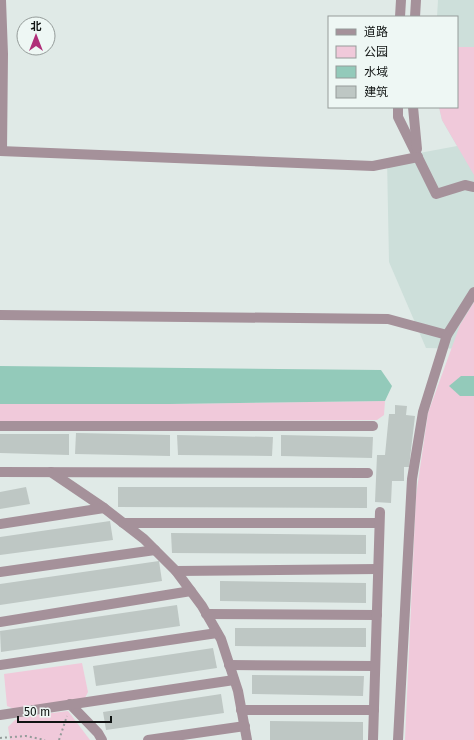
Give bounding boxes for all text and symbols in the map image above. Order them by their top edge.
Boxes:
north arrow [16,16,56,56]
legend [328,16,458,108]
text: 北 [31,20,42,33]
text: 道路 [364,25,388,39]
text: 公园 [364,45,388,59]
text: 水域 [364,65,388,79]
text: 建筑 [364,85,388,99]
scale bar [18,698,111,724]
text: 50 m [24,705,50,719]

